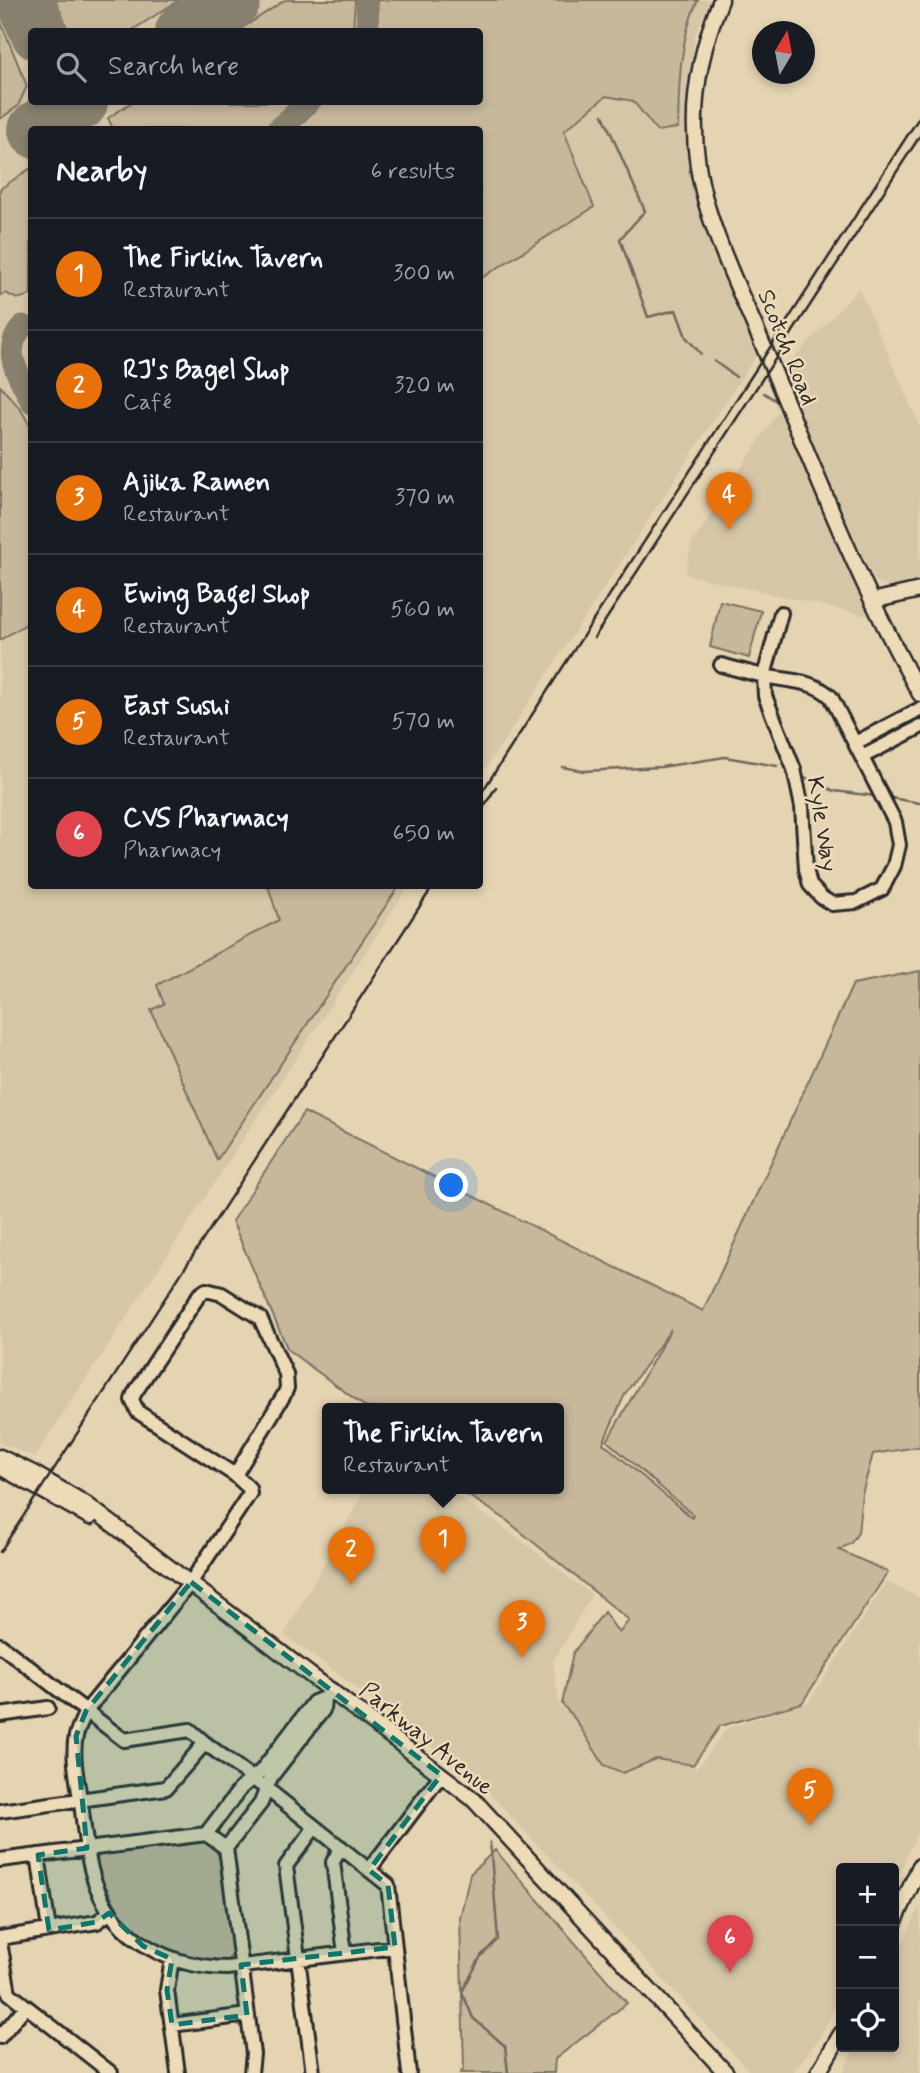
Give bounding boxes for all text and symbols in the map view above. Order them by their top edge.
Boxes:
north arrow [752,21,815,84]
search box [28,28,483,105]
icon: search [52,48,90,86]
text: Search here [108,50,239,84]
text: Nearby [56,152,147,191]
text: 6 results [371,157,455,187]
text: The Firkin Tavern [123,242,323,276]
text: 1 [74,259,84,289]
text: 300 m [393,259,455,289]
text: Restaurant [123,276,230,306]
street label: Scotch Road [749,285,824,410]
text: RJ's Bagel Shop [123,354,290,388]
text: 2 [73,371,85,401]
text: 320 m [394,371,455,401]
text: Café [123,388,172,418]
text: Ajika Ramen [123,466,270,500]
pin: 4 [706,472,752,530]
text: 3 [74,483,84,513]
text: 370 m [395,483,455,513]
text: Restaurant [123,500,230,530]
text: Ewing Bagel Shop [123,578,310,612]
text: 4 [72,595,86,625]
text: 560 m [390,595,455,625]
text: Restaurant [123,612,230,642]
text: East Sushi [123,690,230,724]
text: 5 [72,707,86,737]
text: 570 m [391,707,455,737]
text: Restaurant [123,724,230,754]
street label: Kyle Way [799,774,844,874]
text: CVS Pharmacy [123,802,289,836]
text: 6 [73,819,85,849]
text: 650 m [393,819,455,849]
text: Pharmacy [123,836,221,866]
your location [434,1168,468,1202]
popup [322,1403,564,1494]
text: The Firkin Tavern [343,1417,543,1451]
text: Restaurant [343,1451,450,1481]
pin: 1 [420,1516,466,1574]
pin: 2 [328,1527,374,1585]
pin: 3 [499,1600,545,1658]
street label: Parkway Avenue [353,1676,500,1803]
pin: 5 [787,1768,833,1826]
map controls [836,1863,899,2052]
button: + [836,1863,899,1926]
pin: 6 [707,1915,753,1973]
button: − [836,1926,899,1989]
button: locate [836,1989,899,2052]

